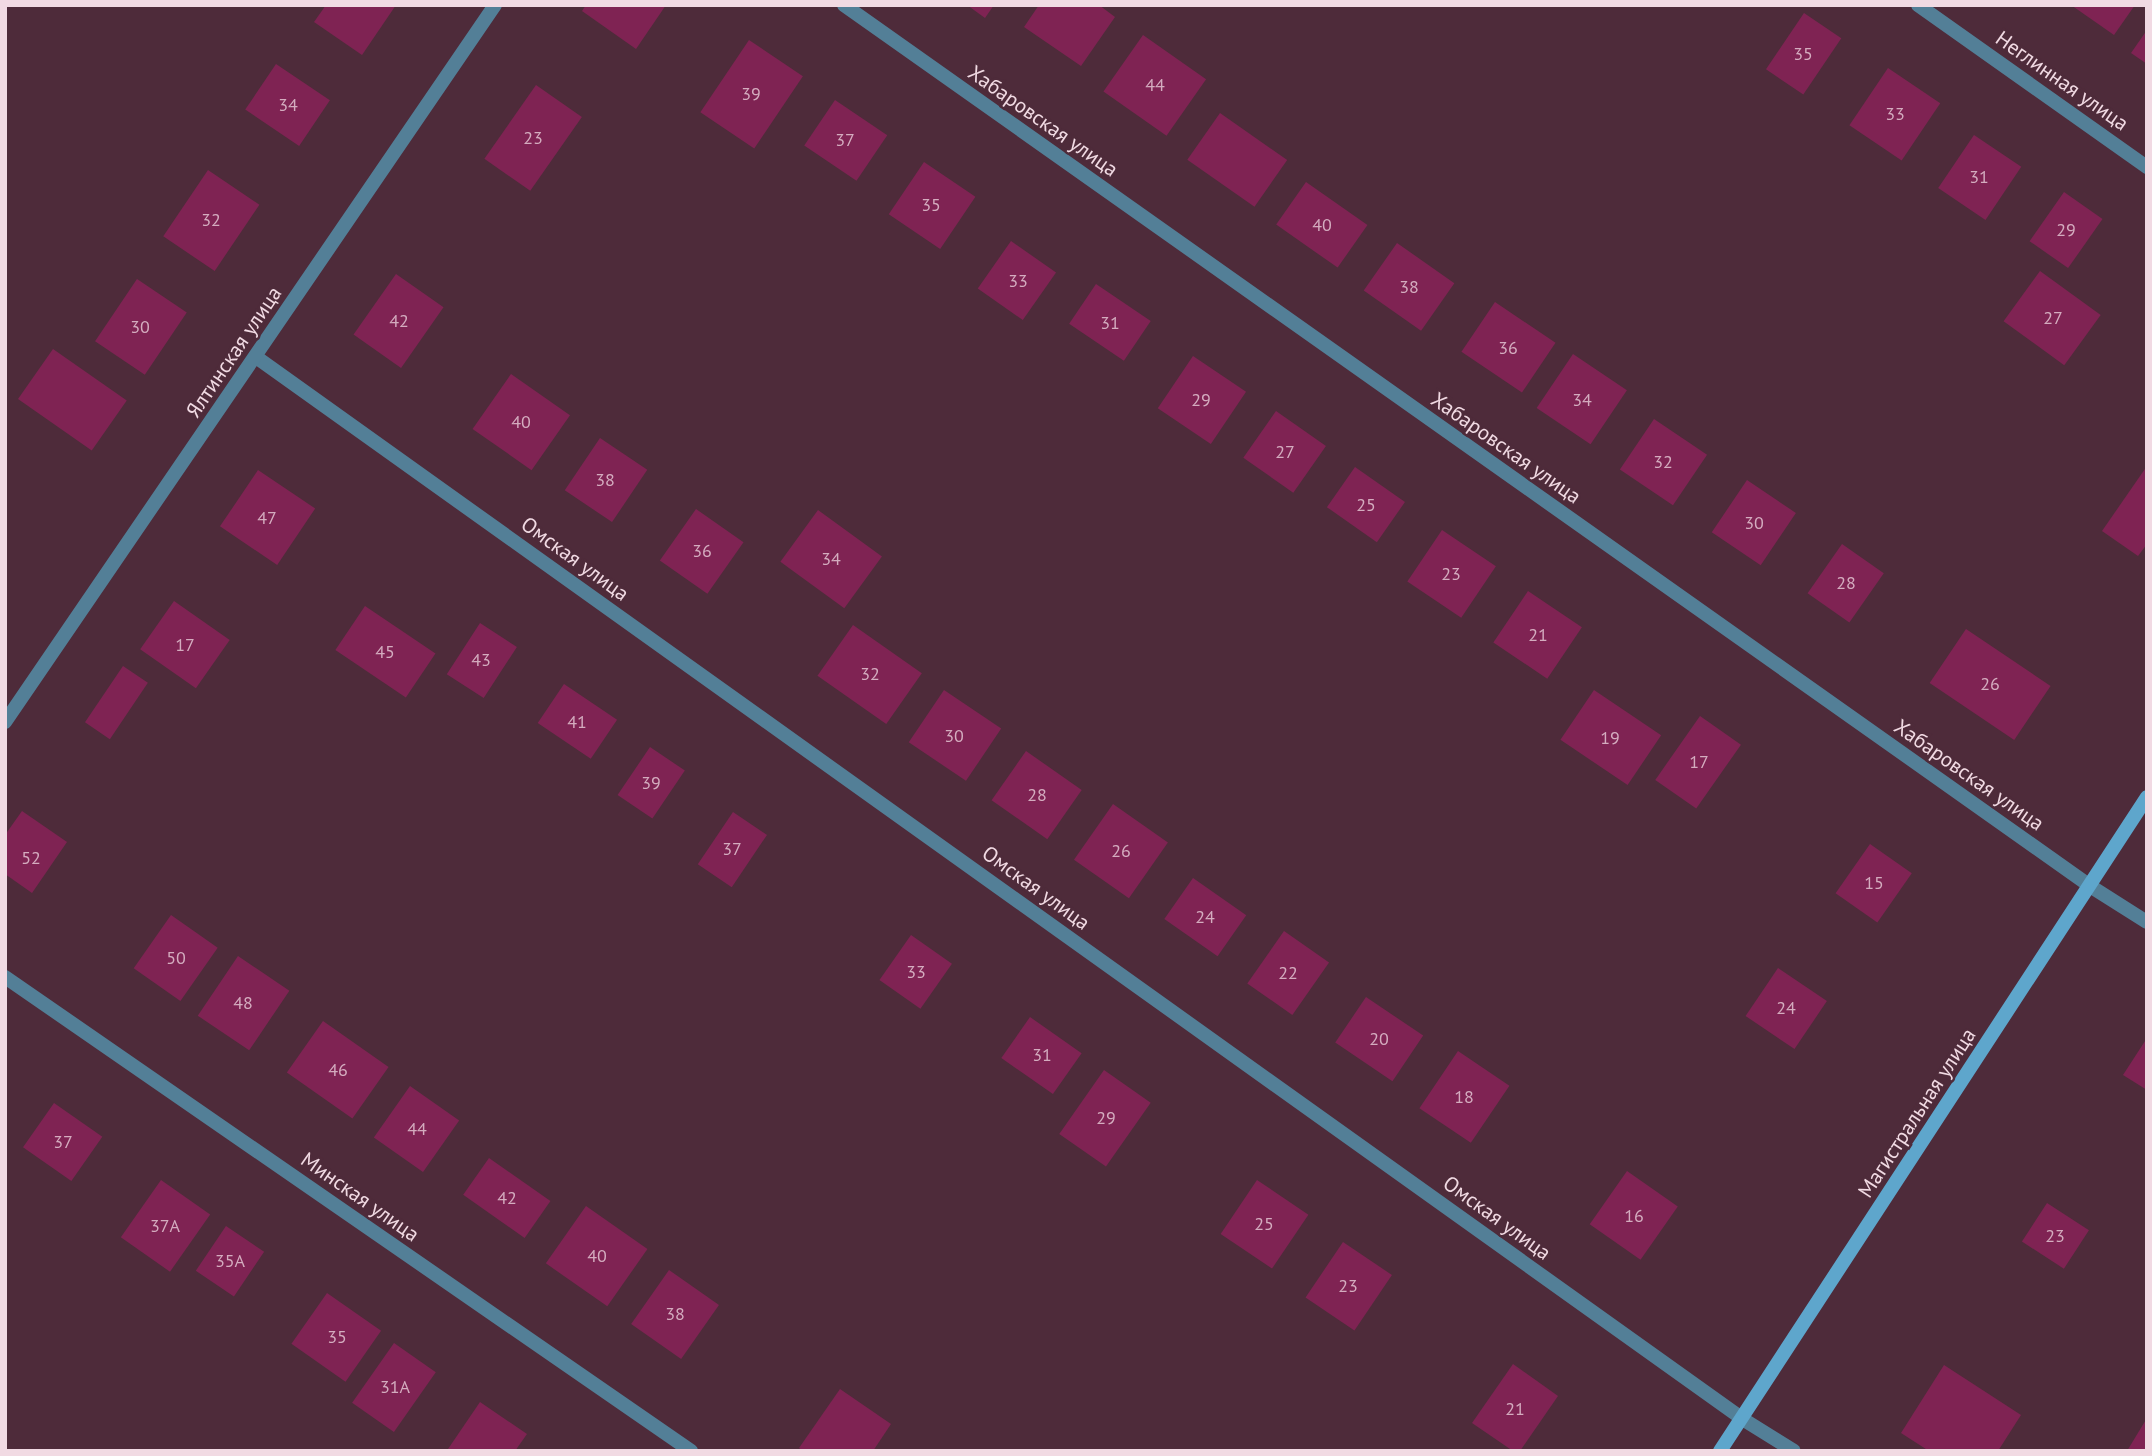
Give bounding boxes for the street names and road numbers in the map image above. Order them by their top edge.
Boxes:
street label: Неглинная улица [1991,26,2133,136]
street label: Хабаровская улица [963,60,1123,182]
street label: Ялтинская улица [181,282,287,422]
street label: Хабаровская улица [1426,387,1586,509]
street label: Омская улица [516,512,634,606]
street label: Хабаровская улица [1889,714,2049,836]
street label: Омская улица [977,841,1095,935]
street label: Магистральная улица [1853,1024,1981,1202]
street label: Минская улица [296,1147,424,1247]
street label: Омская улица [1438,1171,1556,1265]

